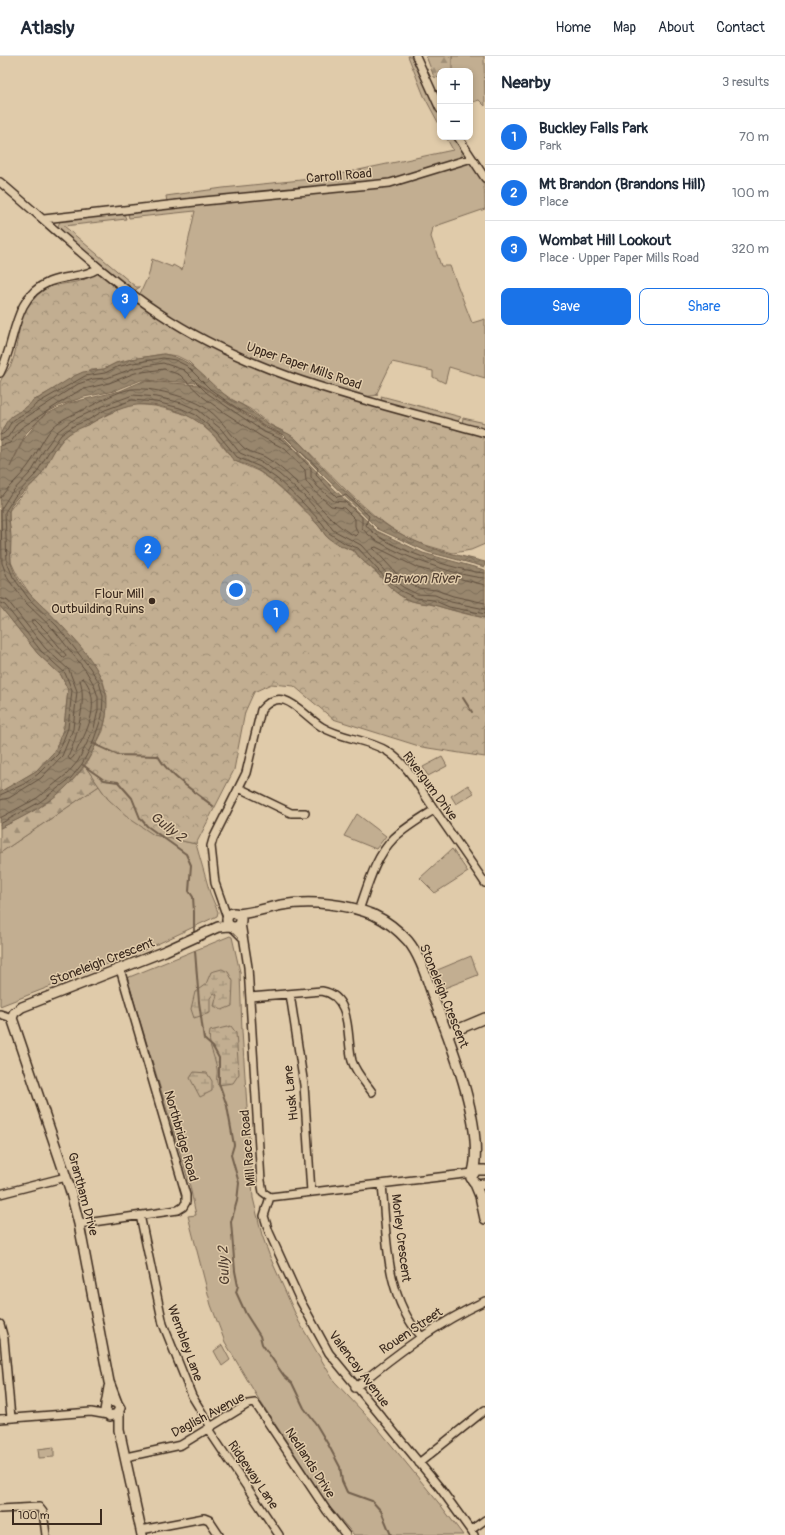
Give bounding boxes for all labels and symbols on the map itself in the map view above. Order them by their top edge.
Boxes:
street label: Carroll Road [305,165,373,187]
pin: 3 [112,286,138,319]
street label: Upper Paper Mills Road [244,339,364,393]
pin: 2 [135,536,161,569]
water label: Barwon River [383,570,461,587]
your location [226,580,246,600]
place label: Flour Mill Outbuilding Ruins [51,586,144,617]
marker: Flour Mill Outbuilding Ruins [147,596,157,606]
pin: 1 [263,600,289,633]
street label: Rivergum Drive [399,748,461,824]
water label: Gully 2 [147,808,190,846]
street label: Stoneleigh Crescent [47,934,157,989]
street label: Stoneleigh Crescent [416,942,472,1051]
street label: Husk Lane [280,1064,302,1121]
street label: Northbridge Road [160,1089,202,1183]
street label: Mill Race Road [237,1109,259,1187]
street label: Grantham Drive [64,1151,102,1238]
street label: Morley Crescent [388,1193,414,1284]
water label: Gully 2 [214,1245,234,1286]
street label: Wembley Lane [164,1303,206,1384]
street label: Rouen Street [376,1304,446,1358]
street label: Valencay Avenue [325,1328,393,1411]
street label: Daglish Avenue [169,1389,248,1441]
street label: Nedlands Drive [281,1425,339,1502]
street label: Ridgeway Lane [224,1438,282,1513]
scale bar [12,1507,102,1526]

